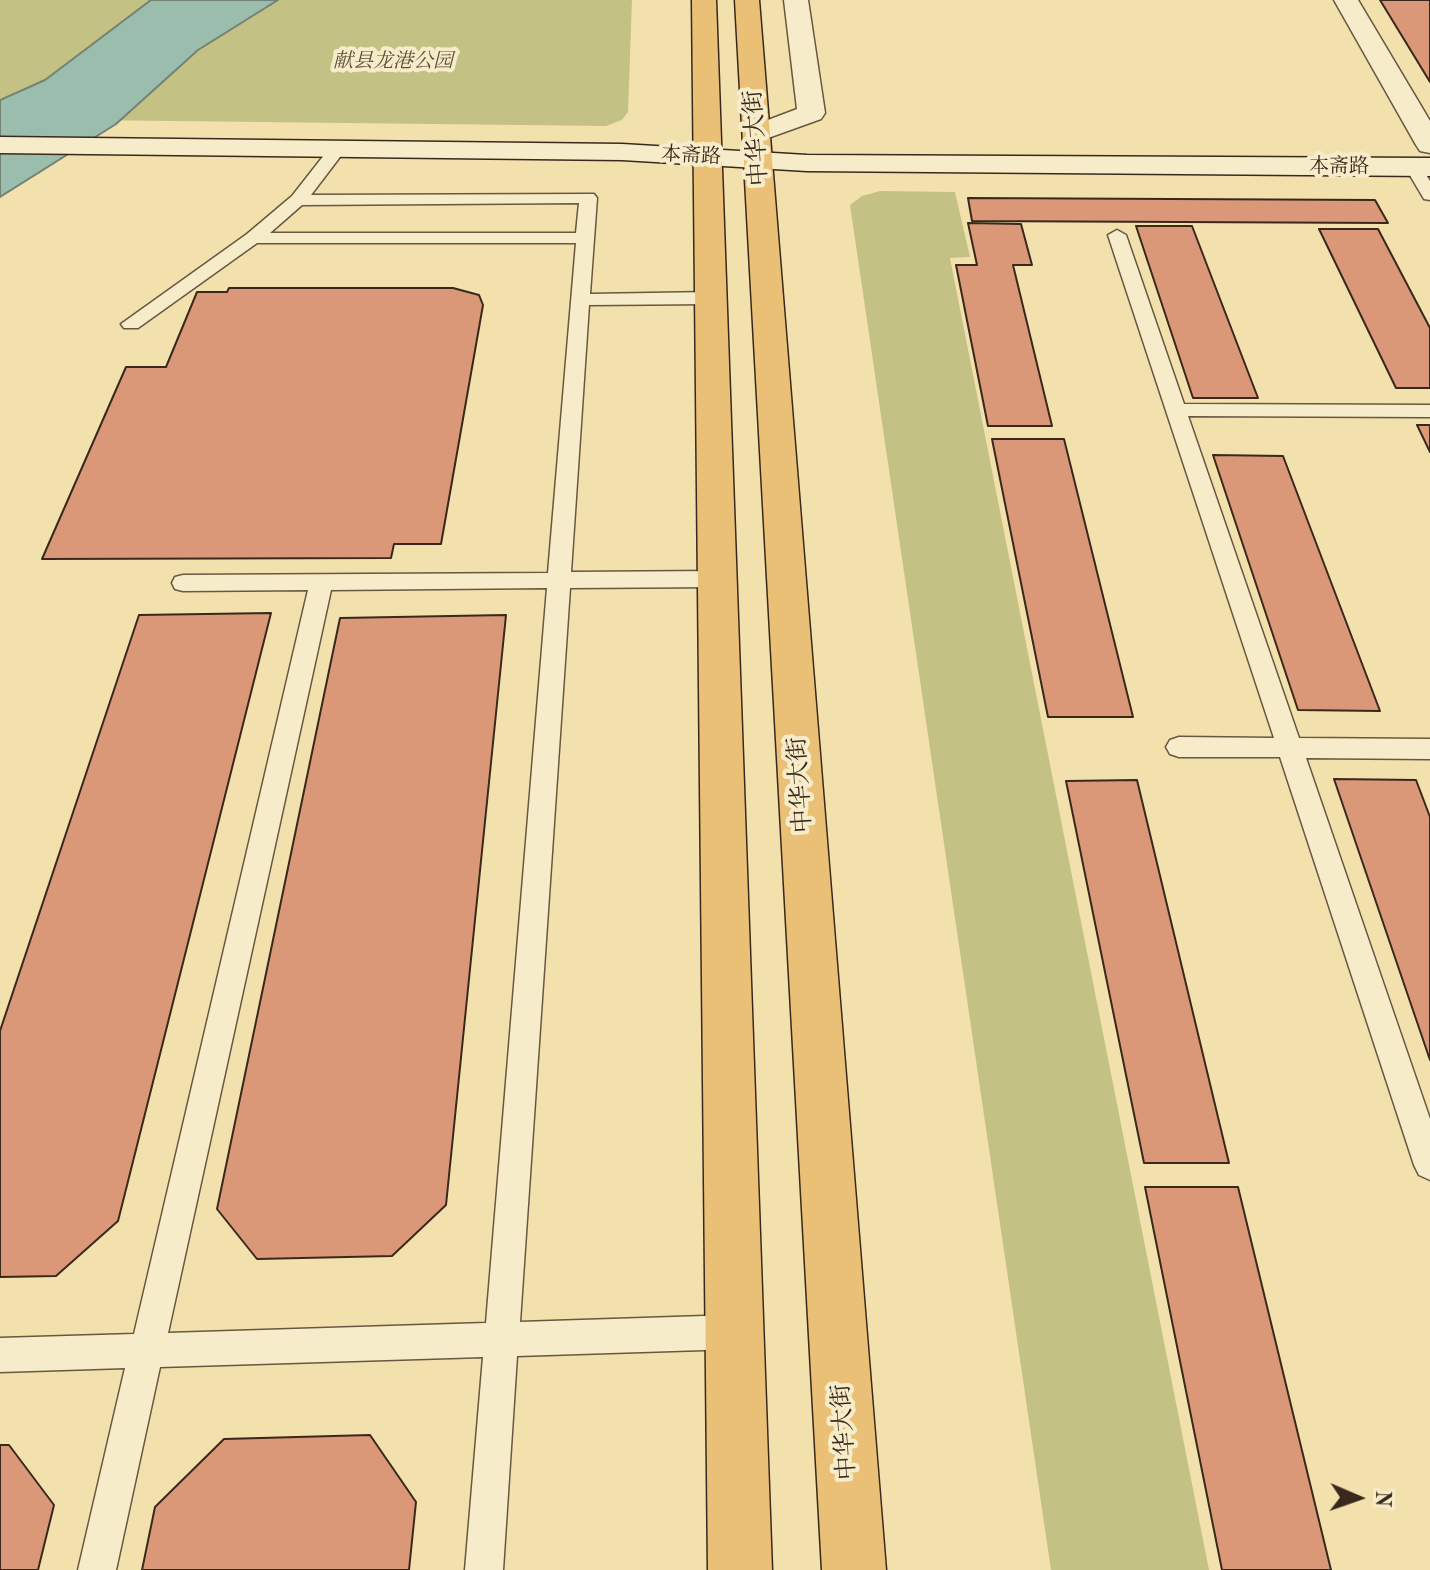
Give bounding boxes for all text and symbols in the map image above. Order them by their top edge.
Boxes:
park label: 献县龙港公园 [333,50,453,74]
street label: 中华大街 [739,89,775,187]
street label: 本斋路 [660,142,722,170]
street label: 本斋路 [1309,155,1369,179]
street label: 中华大街 [783,736,819,834]
street label: 中华大街 [827,1383,863,1481]
north arrow [1318,1458,1398,1538]
text: N [1371,1490,1393,1508]

